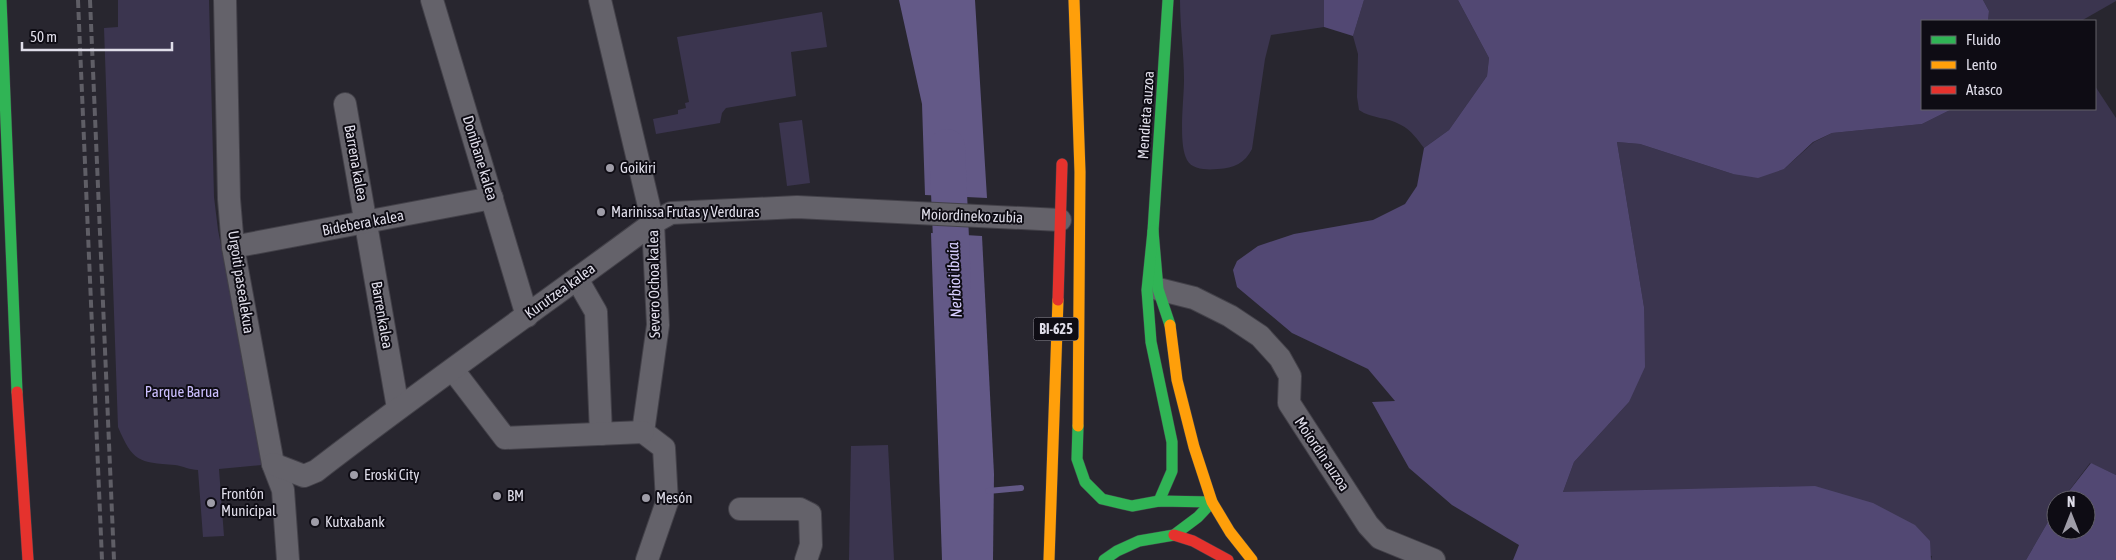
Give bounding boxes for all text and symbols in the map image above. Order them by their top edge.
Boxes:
scale bar [22,20,172,52]
legend [1921,20,2096,110]
text: 50 m [30,28,57,45]
text: Fluido [1966,31,2001,48]
text: Lento [1966,56,1997,73]
street label: Mendieta auzoa [1134,70,1157,160]
text: Atasco [1966,81,2003,98]
street label: Donibane kalea [460,113,501,202]
street label: Barrena kalea [341,123,372,202]
place label: Goikiri [620,159,656,176]
marker: Goikiri [604,162,616,174]
place label: Marinissa Frutas y Verduras [611,203,759,220]
street label: Moiordineko zubia [921,205,1023,226]
street label: Bidebera kalea [321,206,405,239]
marker: Marinissa Frutas y Verduras [595,206,607,218]
street label: Urgoiti pasealekua [225,229,258,335]
street label: Severo Ochoa kalea [644,230,663,338]
water label: Nerbioi ibaia [943,241,965,318]
street label: Kurutzea kalea [521,259,598,322]
street label: Barrenkalea [368,280,397,350]
road number: BI-625 [1034,318,1078,340]
park label: Parque Barua [145,383,219,400]
street label: Moiordin auzoa [1291,414,1353,494]
place label: Eroski City [364,466,420,483]
marker: Eroski City [348,469,360,481]
place label: Frontón Municipal [221,485,276,519]
place label: BM [507,487,524,504]
place label: Mesón [656,489,692,506]
marker: BM [491,490,503,502]
north arrow [2046,490,2096,540]
marker: Mesón [640,492,652,504]
text: N [2067,494,2075,510]
marker: Frontón Municipal [205,497,217,509]
place label: Kutxabank [325,513,385,530]
marker: Kutxabank [309,516,321,528]

